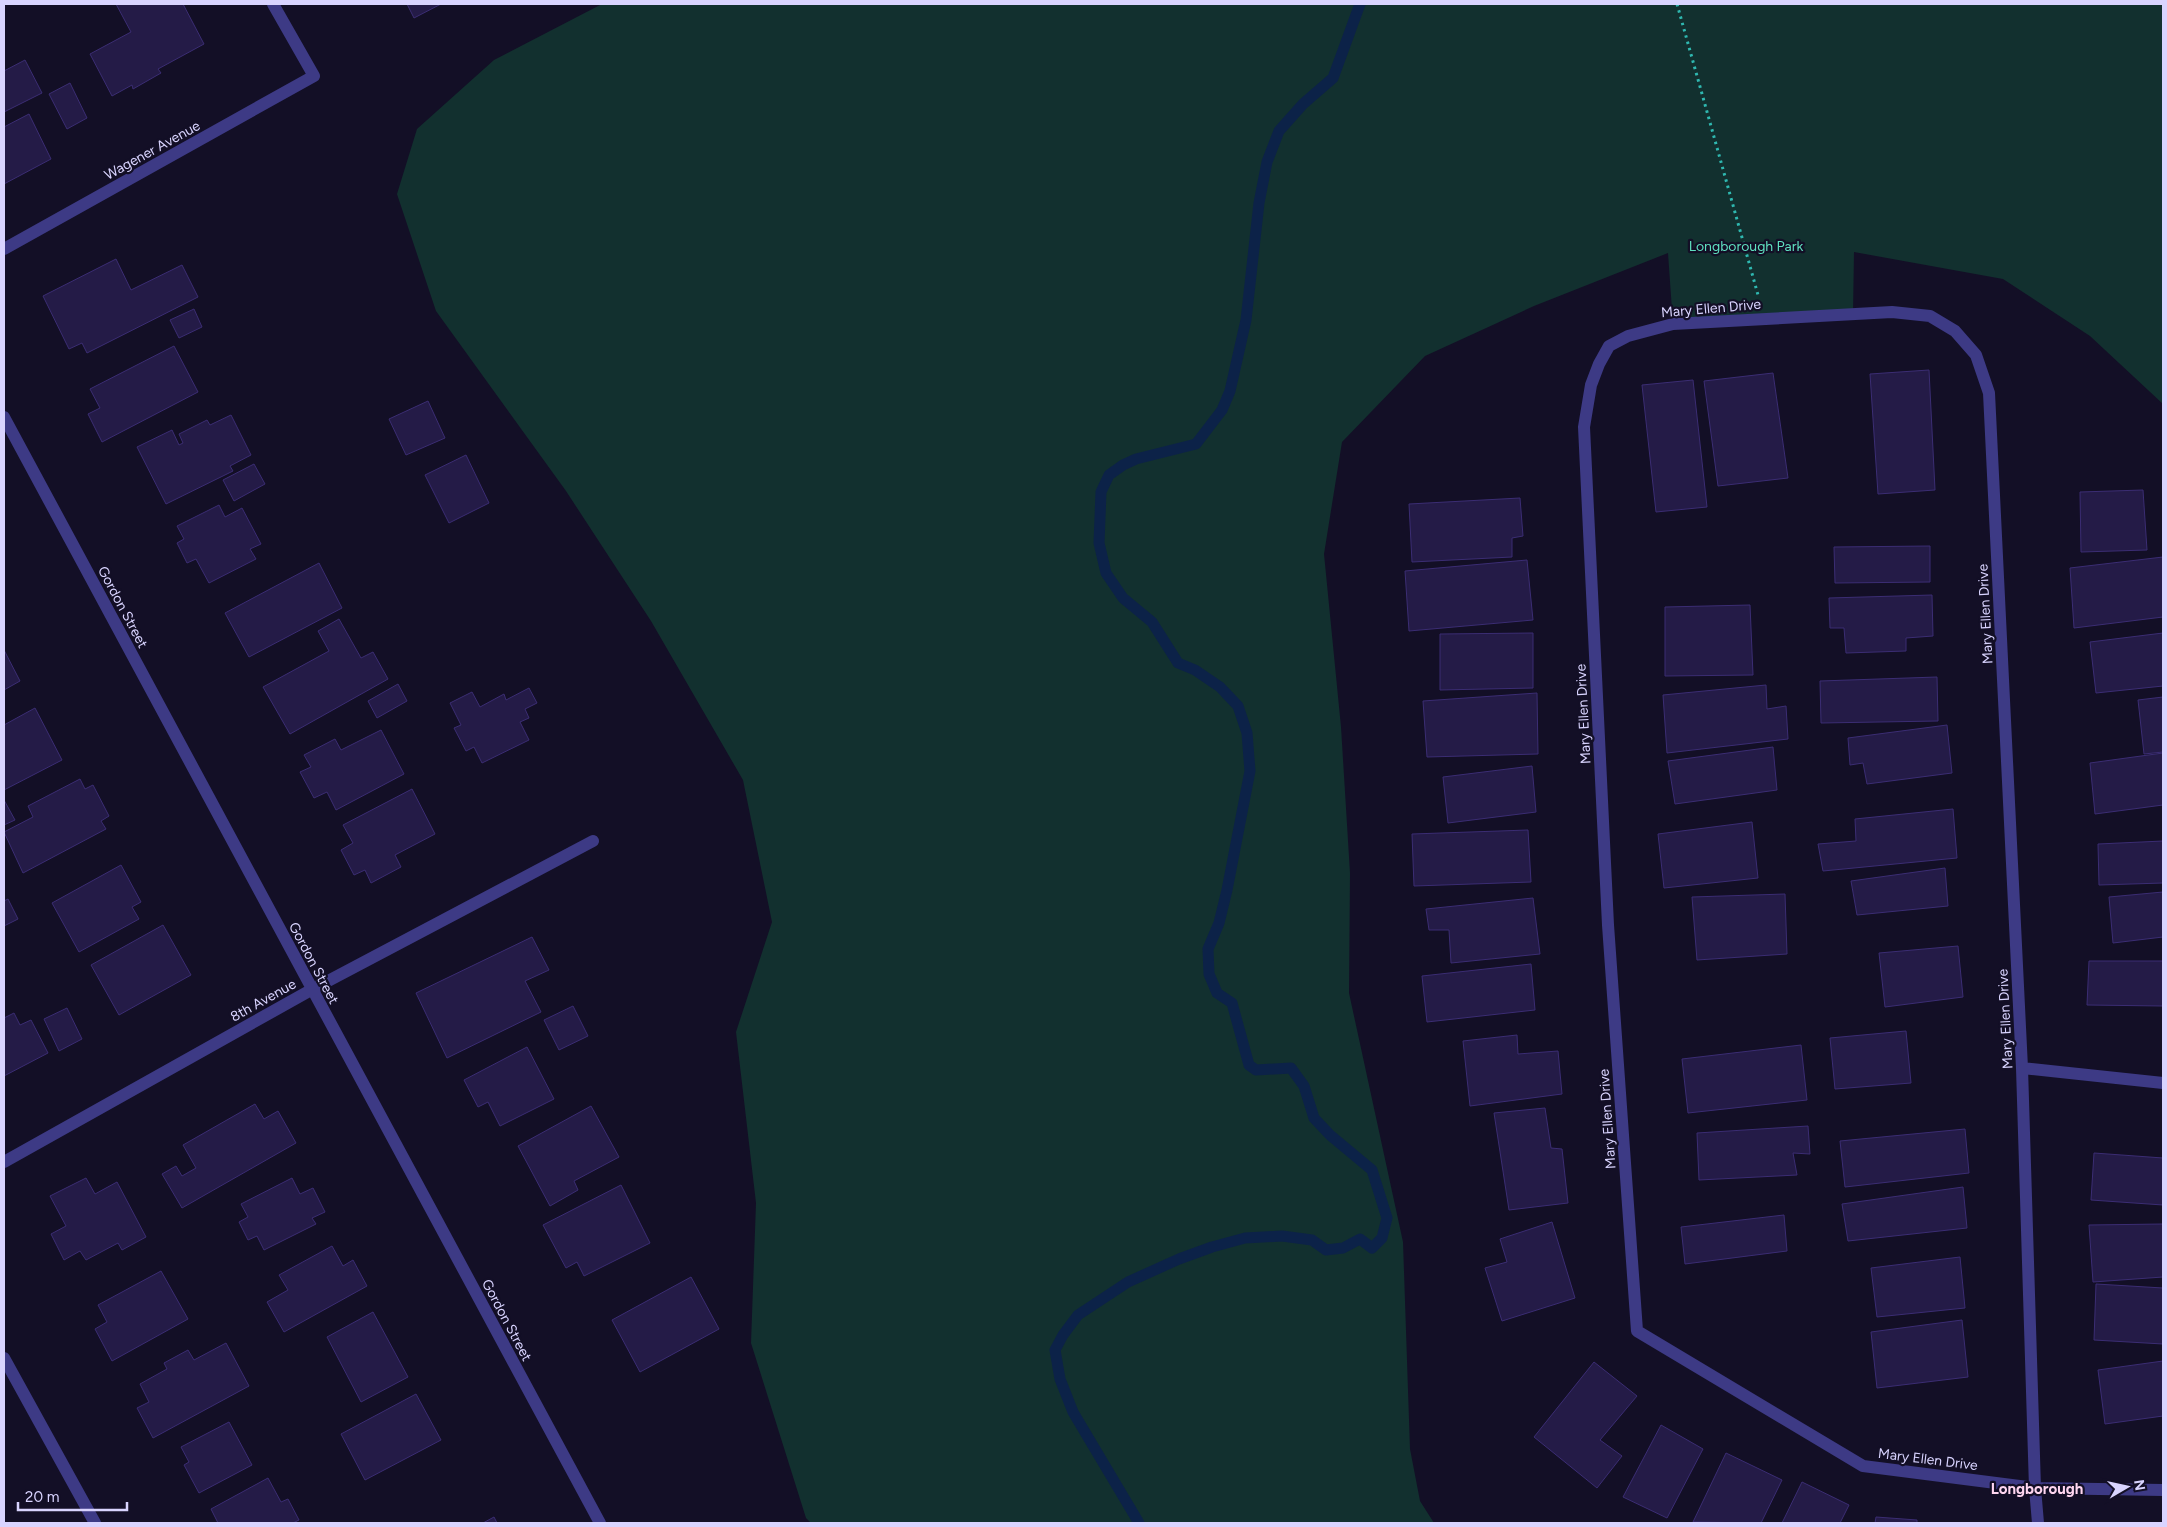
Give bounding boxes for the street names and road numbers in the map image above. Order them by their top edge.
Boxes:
street label: Wagener Avenue [101,117,203,184]
street label: Mary Ellen Drive [1660,296,1762,321]
street label: Gordon Street [94,563,151,651]
street label: Mary Ellen Drive [1974,563,1997,664]
street label: Mary Ellen Drive [1572,663,1595,764]
street label: Gordon Street [285,919,342,1007]
street label: Mary Ellen Drive [1994,968,2017,1069]
street label: 8th Avenue [227,975,299,1025]
street label: Mary Ellen Drive [1595,1068,1619,1170]
street label: Gordon Street [478,1276,535,1364]
street label: Mary Ellen Drive [1877,1445,1979,1474]

